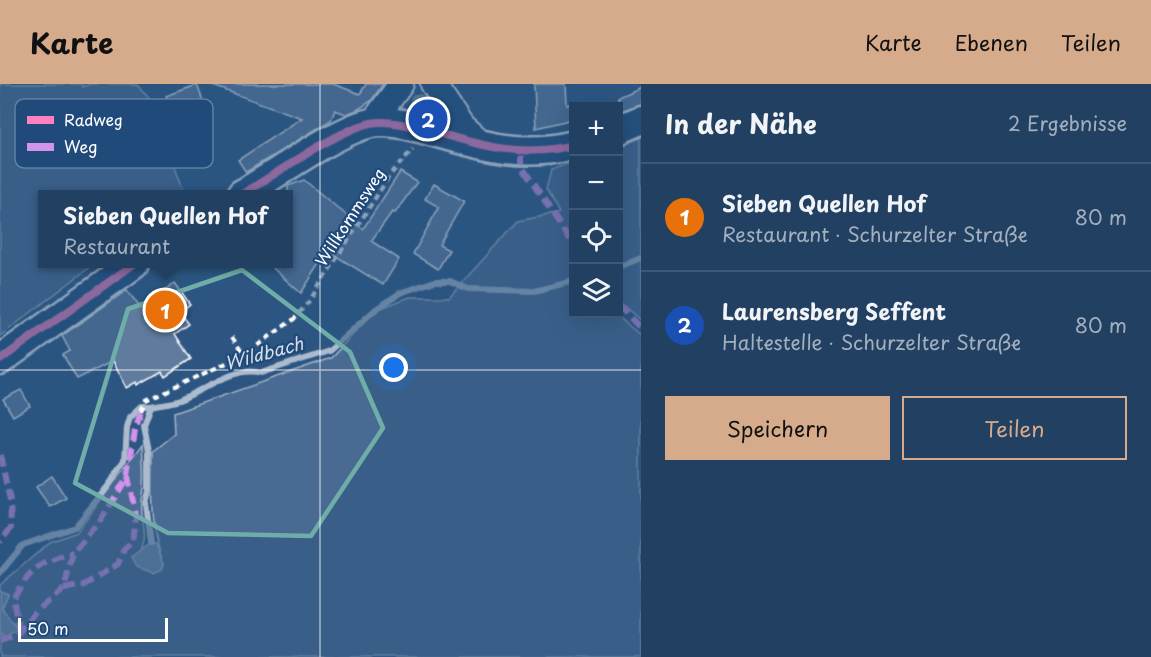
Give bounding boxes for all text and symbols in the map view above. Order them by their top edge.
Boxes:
text: Karte [30,21,113,64]
text: Karte [865,26,922,58]
text: Ebenen [955,26,1028,58]
text: Teilen [1061,26,1121,58]
pin: 2 [408,96,448,141]
legend [15,99,213,168]
map controls [569,102,623,318]
button: + [569,102,623,156]
text: In der Nähe [665,104,817,143]
text: Radweg [64,107,123,131]
text: 2 Ergebnisse [1008,108,1127,138]
text: Weg [64,134,97,158]
button: − [569,156,623,210]
street label: Willkommsweg [308,163,390,270]
text: Sieben Quellen Hof [722,186,926,219]
popup [38,190,293,268]
text: Sieben Quellen Hof [63,198,268,231]
text: 1 [680,202,689,232]
text: 80 m [1075,202,1127,232]
button: locate [569,210,623,264]
text: Restaurant · Schurzelter Straße [722,219,1028,249]
text: Restaurant [63,231,170,261]
button: layers [569,264,623,318]
pin: 1 [146,288,184,332]
text: Laurensberg Seffent [722,294,946,327]
text: 2 [677,310,692,340]
text: 80 m [1075,310,1127,340]
text: Haltestelle · Schurzelter Straße [722,327,1021,357]
water label: Wildbach [221,329,307,376]
your location [379,353,408,382]
button: Speichern [665,396,890,460]
button: Teilen [902,396,1127,460]
scale bar [18,615,168,642]
text: 50 m [27,616,68,640]

